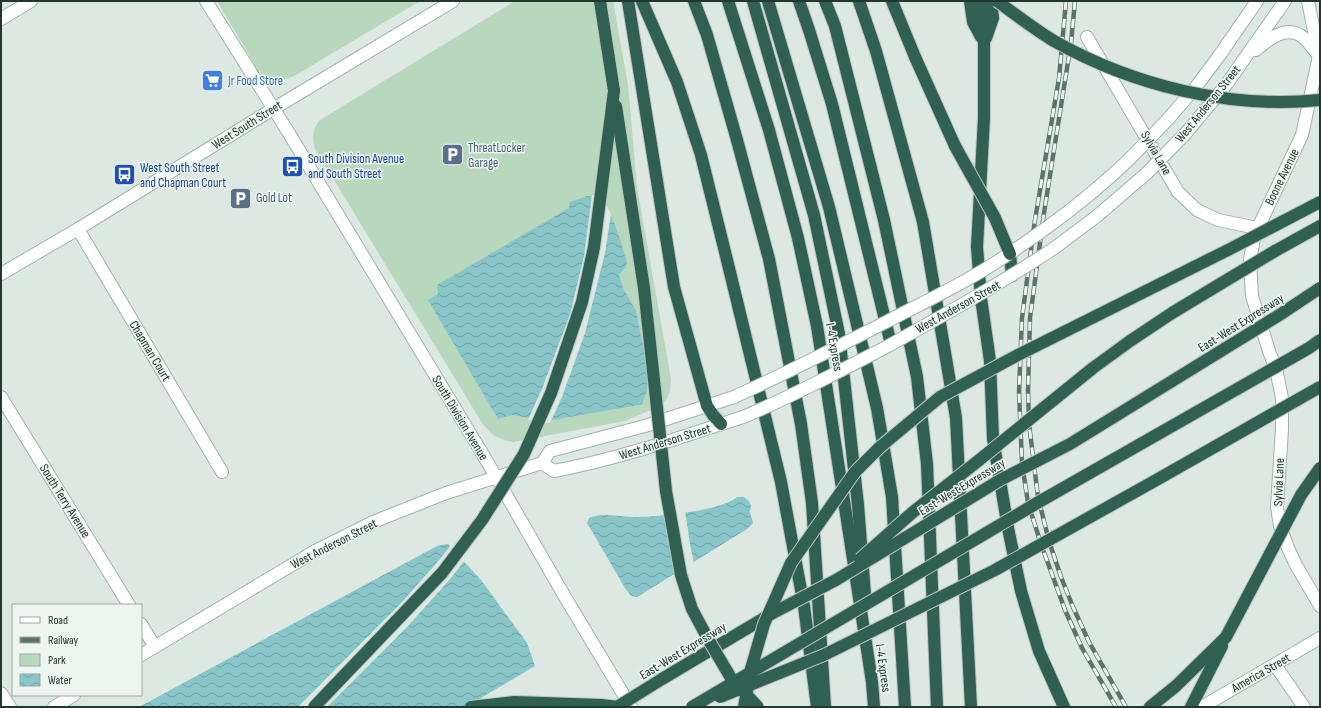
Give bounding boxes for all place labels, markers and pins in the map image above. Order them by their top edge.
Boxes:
supermarket icon: Jr Food Store [199,68,225,94]
place label: Jr Food Store [227,73,283,89]
place label: ThreatLocker Garage [468,140,526,171]
parking icon: ThreatLocker Garage [439,142,465,168]
place label: South Division Avenue and South Street [308,151,404,182]
bus stop icon: South Division Avenue and South Street [280,153,306,179]
place label: West South Street and Chapman Court [140,160,226,191]
bus stop icon: West South Street and Chapman Court [112,162,138,188]
parking icon: Gold Lot [228,185,254,211]
place label: Gold Lot [256,190,292,206]

